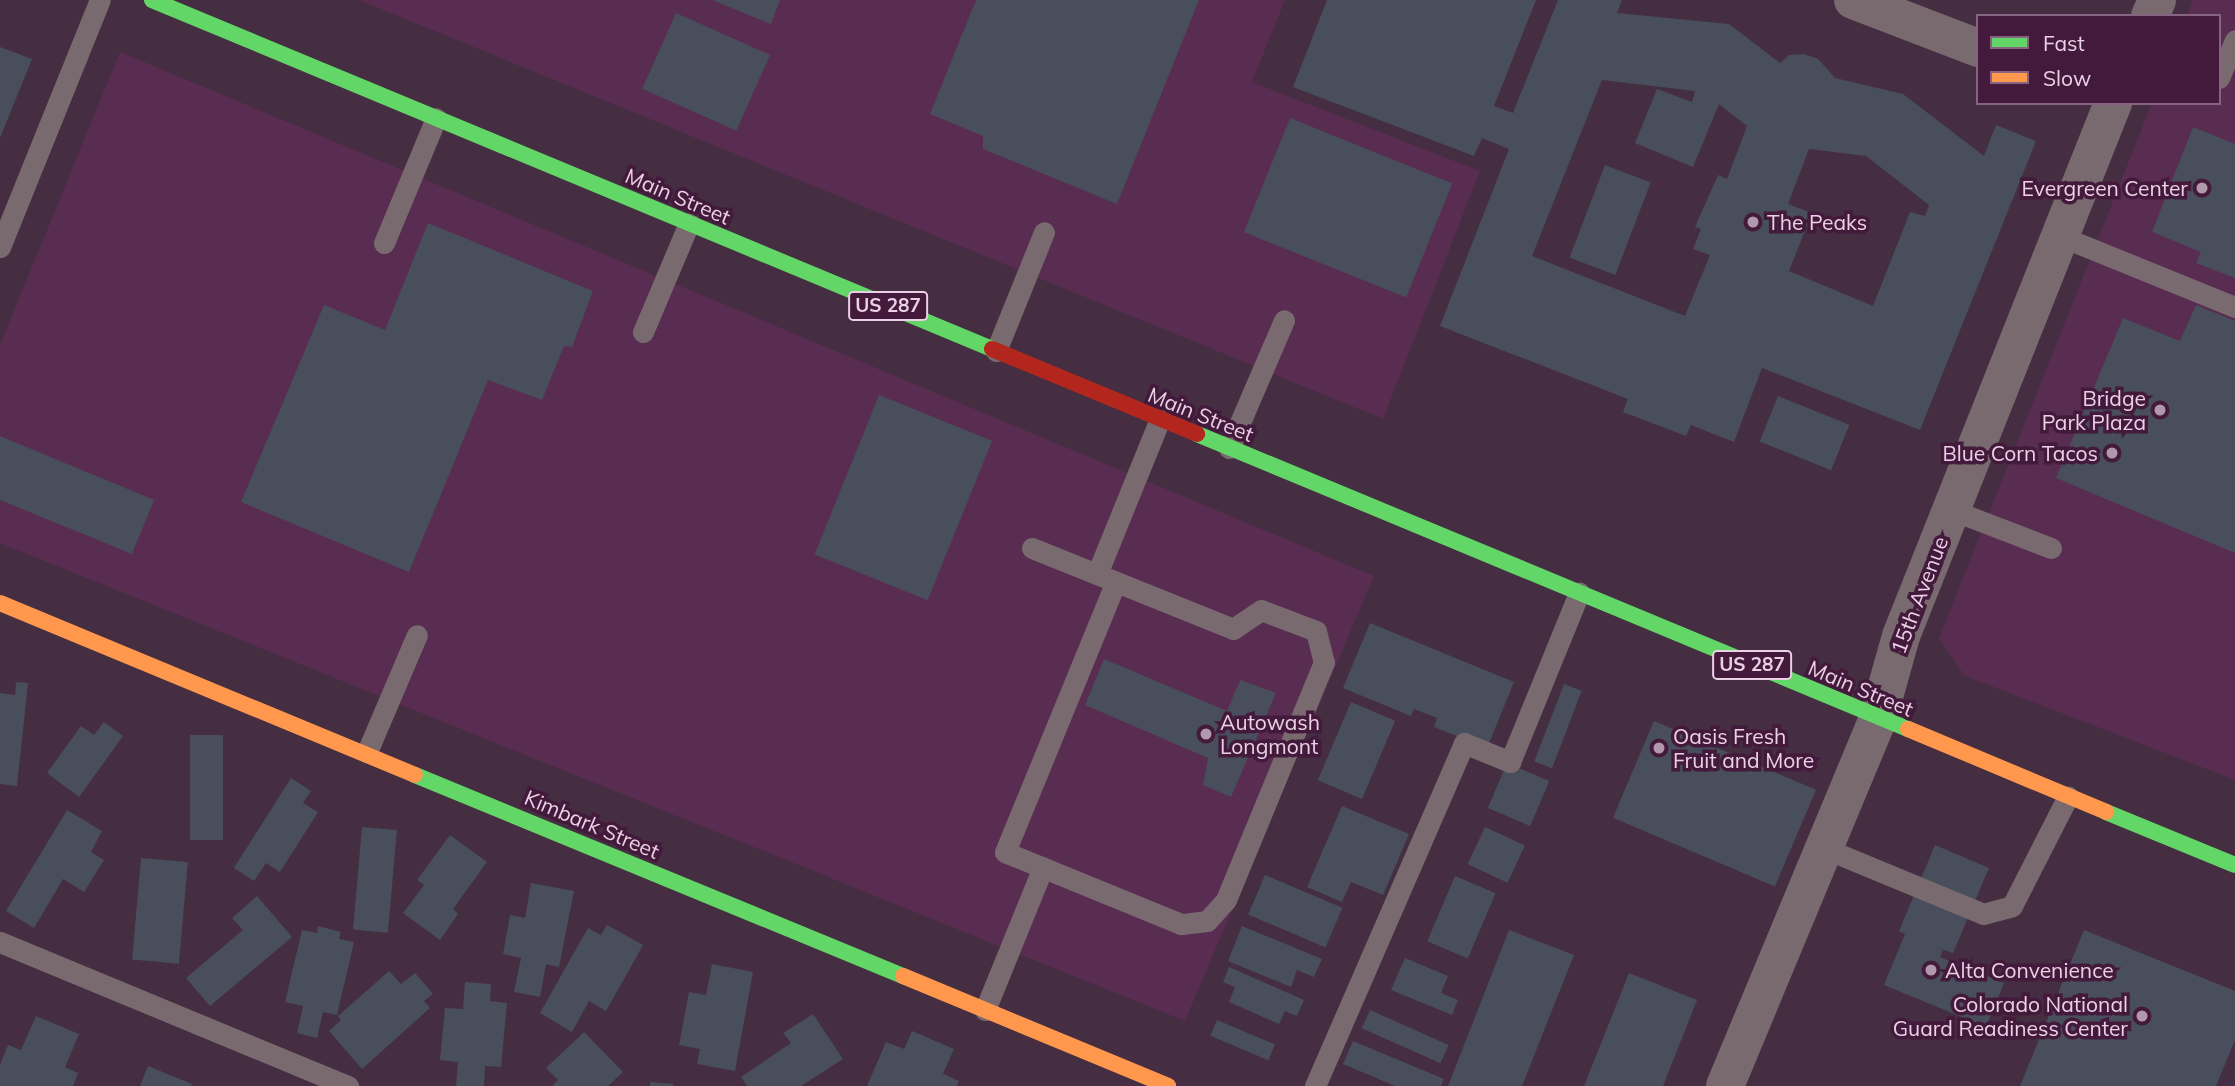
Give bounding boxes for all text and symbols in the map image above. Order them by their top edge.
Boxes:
legend [1976,14,2221,105]
text: Fast [2043,30,2085,56]
text: Slow [2043,65,2091,91]
street label: Main Street [622,163,734,229]
place label: Evergreen Center [2021,175,2188,201]
marker: Evergreen Center [2194,180,2210,196]
place label: The Peaks [1767,209,1867,235]
marker: The Peaks [1745,214,1761,230]
road number: US 287 [848,290,928,322]
street label: Main Street [1145,381,1257,447]
place label: Bridge Park Plaza [2042,385,2146,435]
marker: Bridge Park Plaza [2152,402,2168,418]
place label: Blue Corn Tacos [1942,440,2098,466]
marker: Blue Corn Tacos [2104,445,2120,461]
street label: 15th Avenue [1885,533,1953,657]
road number: US 287 [1712,650,1792,680]
street label: Main Street [1805,655,1917,721]
place label: Autowash Longmont [1220,709,1320,759]
place label: Oasis Fresh Fruit and More [1673,723,1814,773]
marker: Autowash Longmont [1198,726,1214,742]
marker: Oasis Fresh Fruit and More [1651,740,1667,756]
street label: Kimbark Street [521,784,663,864]
place label: Alta Convenience [1945,957,2114,983]
marker: Alta Convenience [1923,962,1939,978]
place label: Colorado National Guard Readiness Center [1893,991,2128,1041]
marker: Colorado National Guard Readiness Center [2134,1008,2150,1024]

